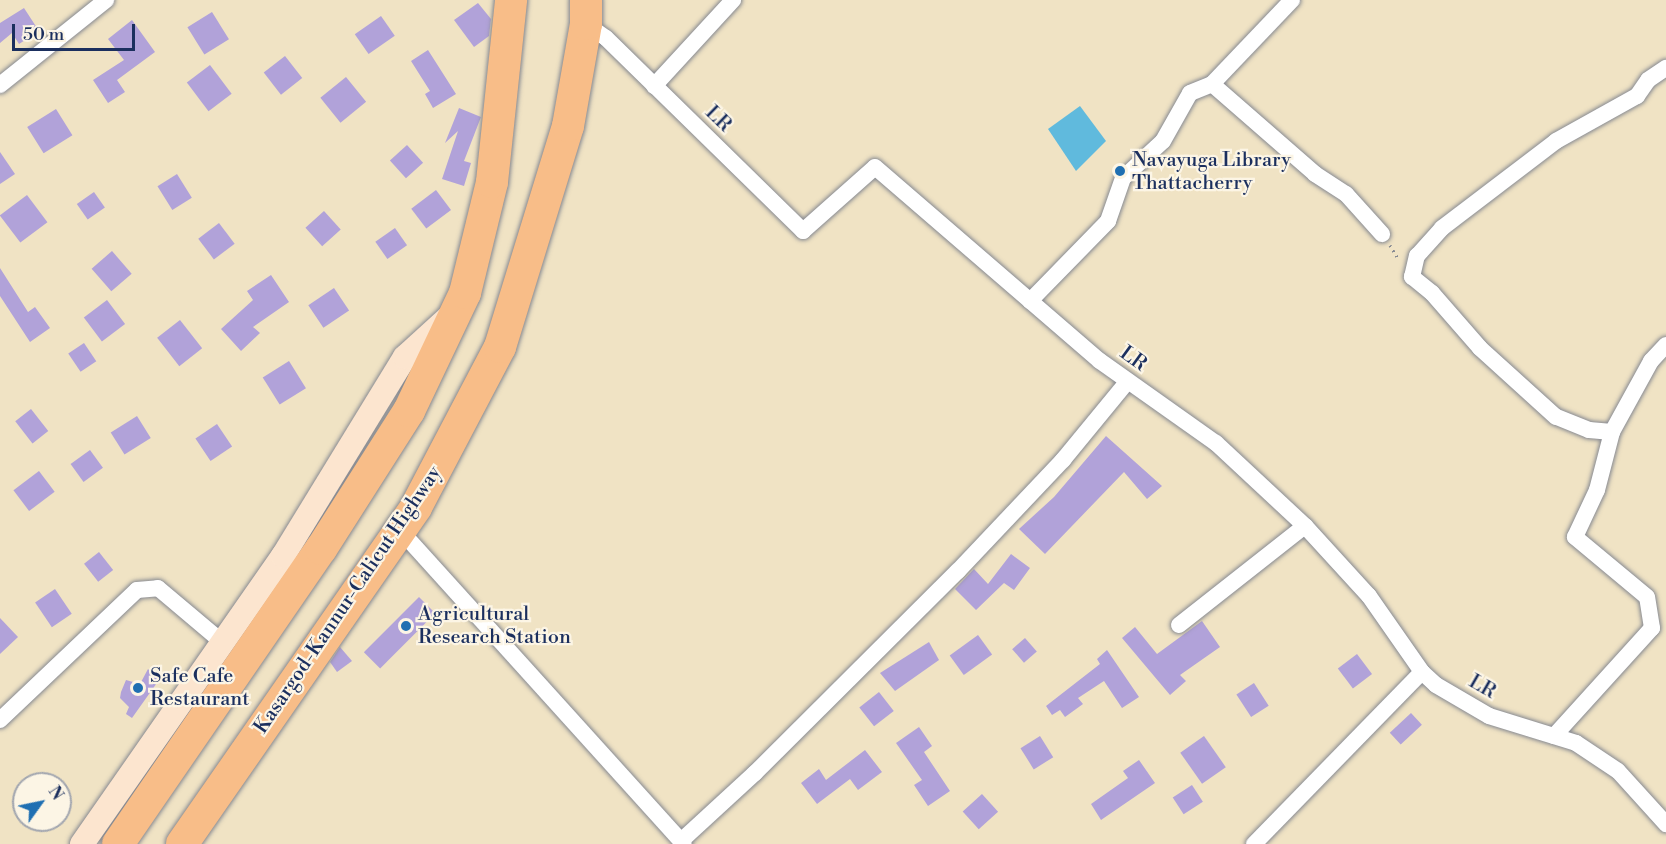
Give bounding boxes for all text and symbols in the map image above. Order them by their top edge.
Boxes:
scale bar [15,12,138,50]
text: 50 m [23,23,64,46]
street label: LR [700,101,736,137]
place label: Navayuga Library Thattacherry [1132,148,1291,195]
marker: Navayuga Library Thattacherry [1113,164,1127,178]
street label: LR [1115,341,1151,377]
street label: Kasargod-Kannur-Calicut Highway [249,462,447,738]
place label: Agricultural Research Station [418,602,571,649]
marker: Agricultural Research Station [399,619,413,633]
place label: Safe Cafe Restaurant [150,664,249,711]
street label: LR [1464,670,1500,704]
marker: Safe Cafe Restaurant [131,681,145,695]
north arrow [12,772,72,832]
text: N [44,783,67,804]

